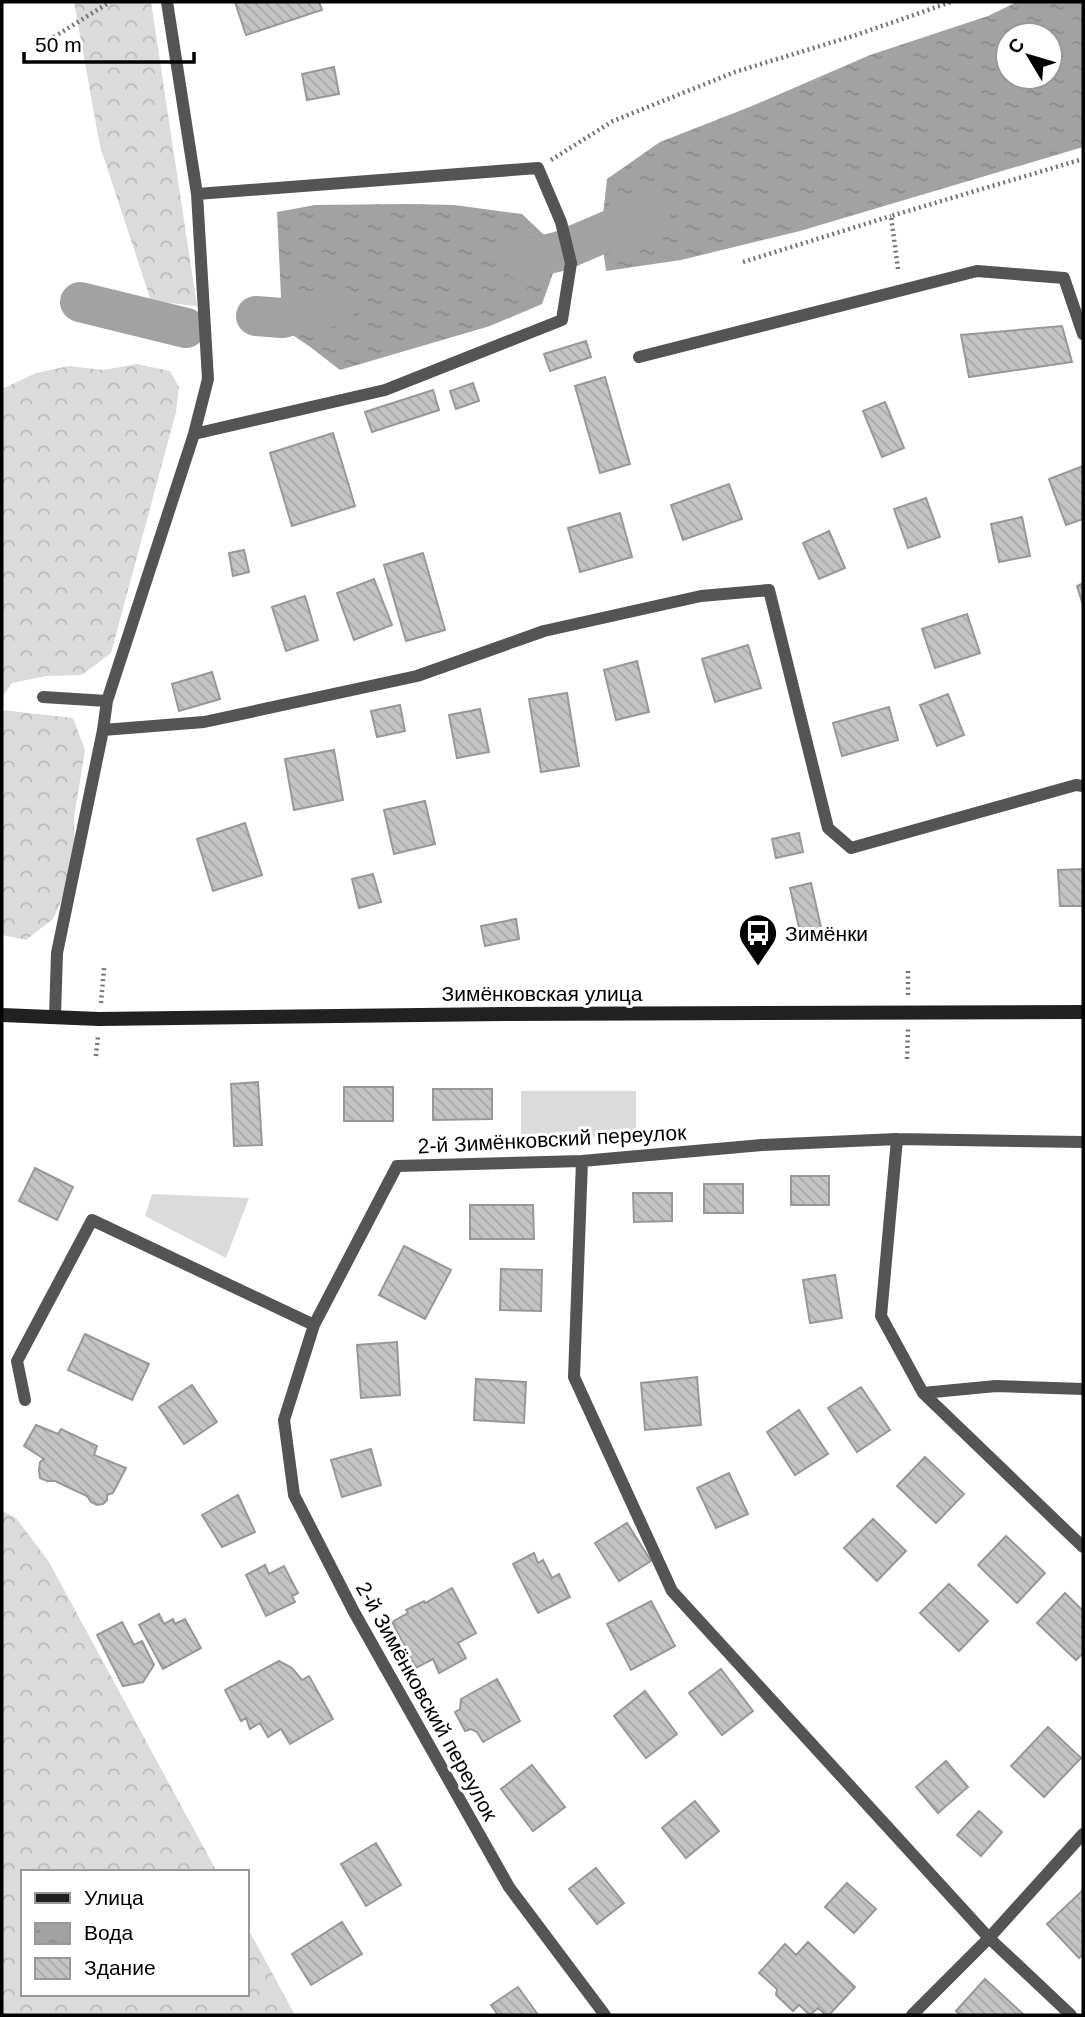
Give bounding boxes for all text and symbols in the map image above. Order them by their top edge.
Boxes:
scale bar [24,21,194,65]
north arrow [994,21,1064,91]
text: 50 m [35,33,82,56]
text: С [1003,34,1029,58]
bus stop icon: Зимёнки [737,912,779,967]
place label: Зимёнки [785,922,868,945]
street label: Зимёнковская улица [442,982,643,1005]
street label: 2-й Зимёнковский переулок [417,1120,688,1158]
street label: 2-й Зимёнковский переулок [352,1578,503,1825]
legend [21,1870,248,1996]
text: Улица [84,1886,144,1909]
text: Вода [84,1921,133,1944]
text: Здание [84,1956,156,1979]

